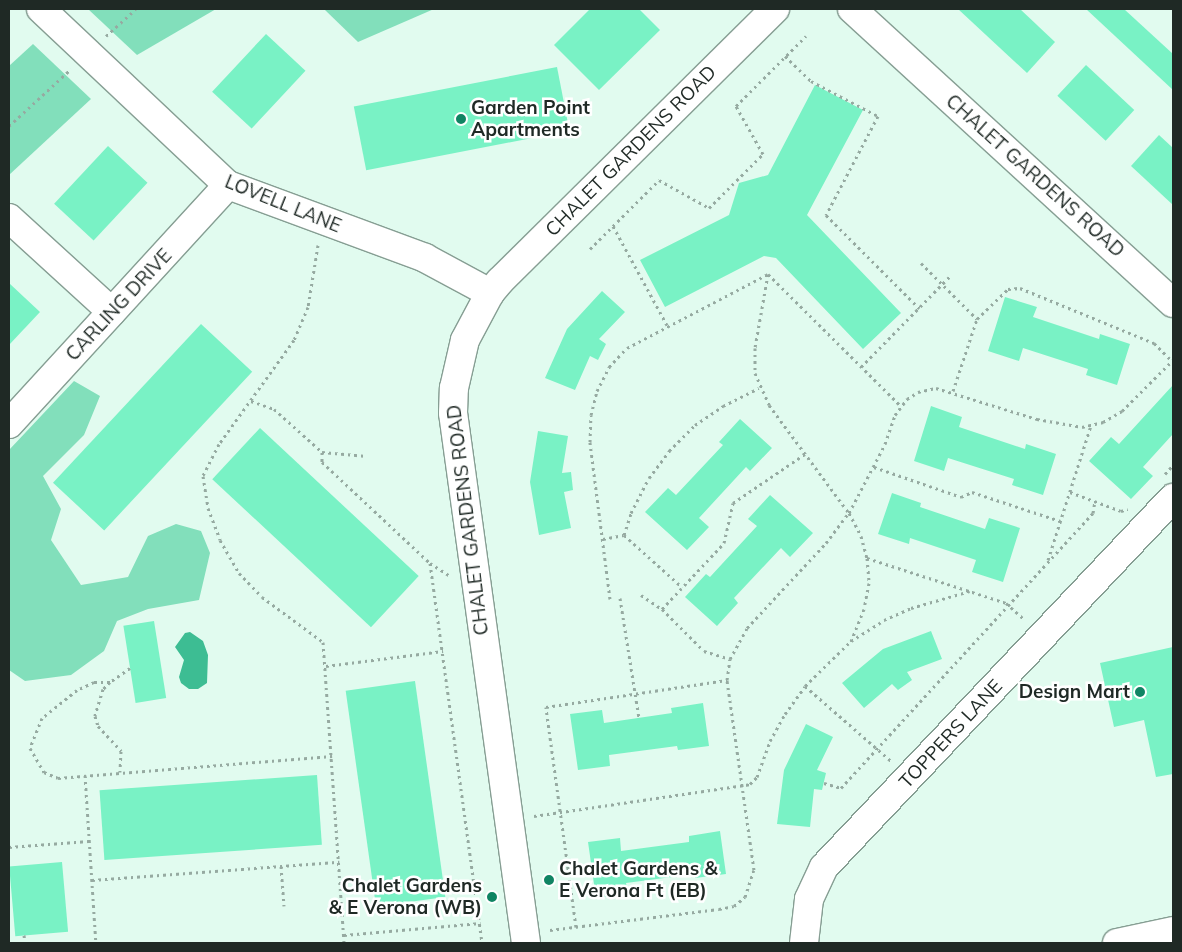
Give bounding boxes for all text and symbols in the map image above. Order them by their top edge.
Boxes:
street label: CHALET GARDENS ROAD [541,61,721,241]
street label: CHALET GARDENS ROAD [941,90,1129,262]
place label: Garden Point Apartments [471,97,590,141]
marker: Garden Point Apartments [455,113,467,125]
street label: LOVELL LANE [222,170,344,238]
street label: CARLING DRIVE [61,244,177,366]
street label: CHALET GARDENS ROAD [443,403,493,637]
street label: TOPPERS LANE [895,675,1007,793]
place label: Design Mart [1019,681,1130,703]
marker: Design Mart [1134,686,1146,698]
place label: Chalet Gardens & E Verona Ft (EB) [559,858,718,902]
marker: Chalet Gardens & E Verona Ft (EB) [543,874,555,886]
place label: Chalet Gardens & E Verona (WB) [329,875,482,919]
marker: Chalet Gardens & E Verona (WB) [486,891,498,903]

